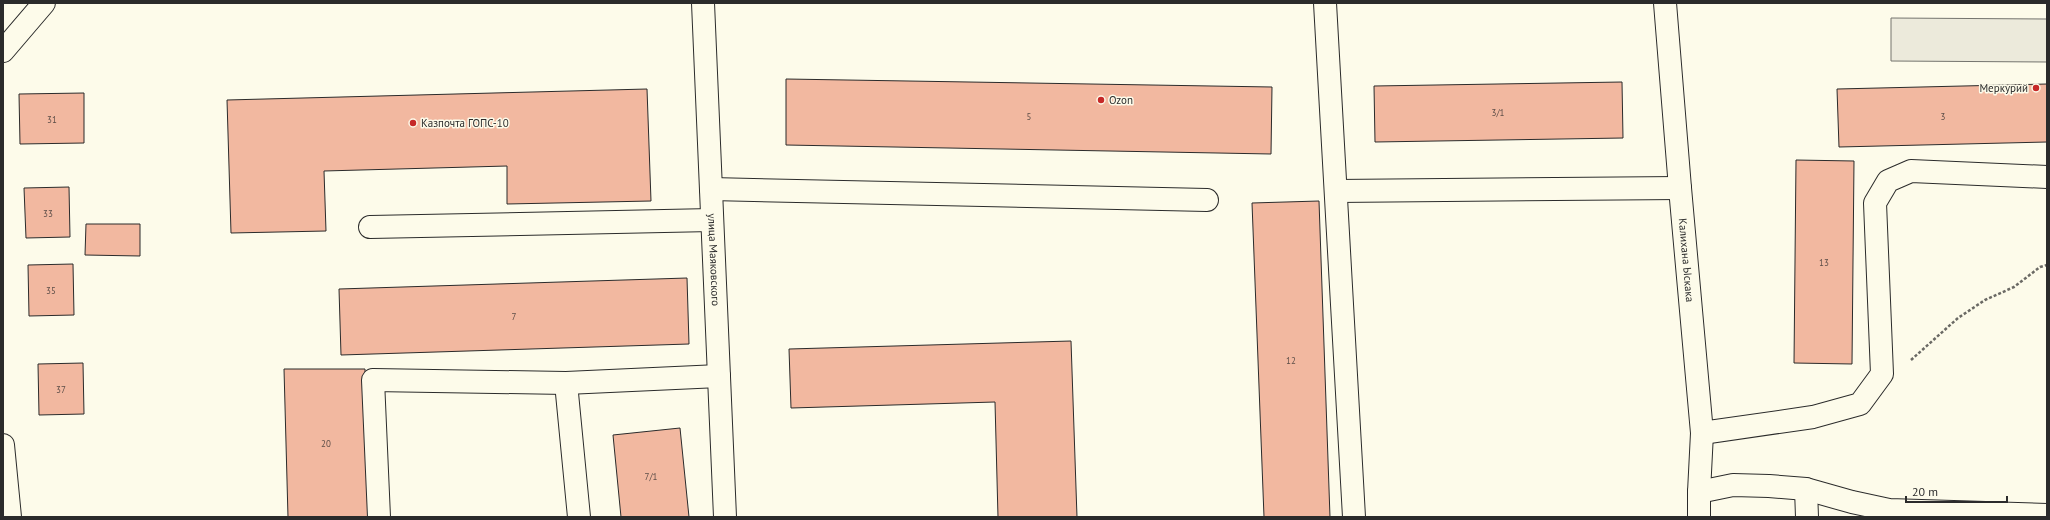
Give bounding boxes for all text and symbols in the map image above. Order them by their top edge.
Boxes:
place label: Меркурий [1979,81,2028,95]
marker: Меркурий [2031,83,2041,93]
place label: Ozon [1109,93,1133,107]
marker: Ozon [1096,95,1106,105]
house number: 3/1 [1492,107,1505,118]
house number: 5 [1027,111,1032,122]
house number: 3 [1941,111,1946,122]
house number: 31 [47,114,57,125]
place label: Казпочта ГОПС-10 [421,116,509,130]
marker: Казпочта ГОПС-10 [408,118,418,128]
house number: 33 [43,208,53,219]
street label: улица Маяковского [705,213,723,306]
street label: Калихана Ыскака [1676,218,1697,303]
house number: 13 [1819,257,1829,268]
house number: 35 [46,285,56,296]
house number: 7 [512,311,517,322]
house number: 12 [1286,355,1296,366]
house number: 37 [56,384,66,395]
house number: 20 [321,438,331,449]
house number: 7/1 [645,471,658,482]
scale bar [1906,478,2007,504]
text: 20 m [1912,484,1938,499]

